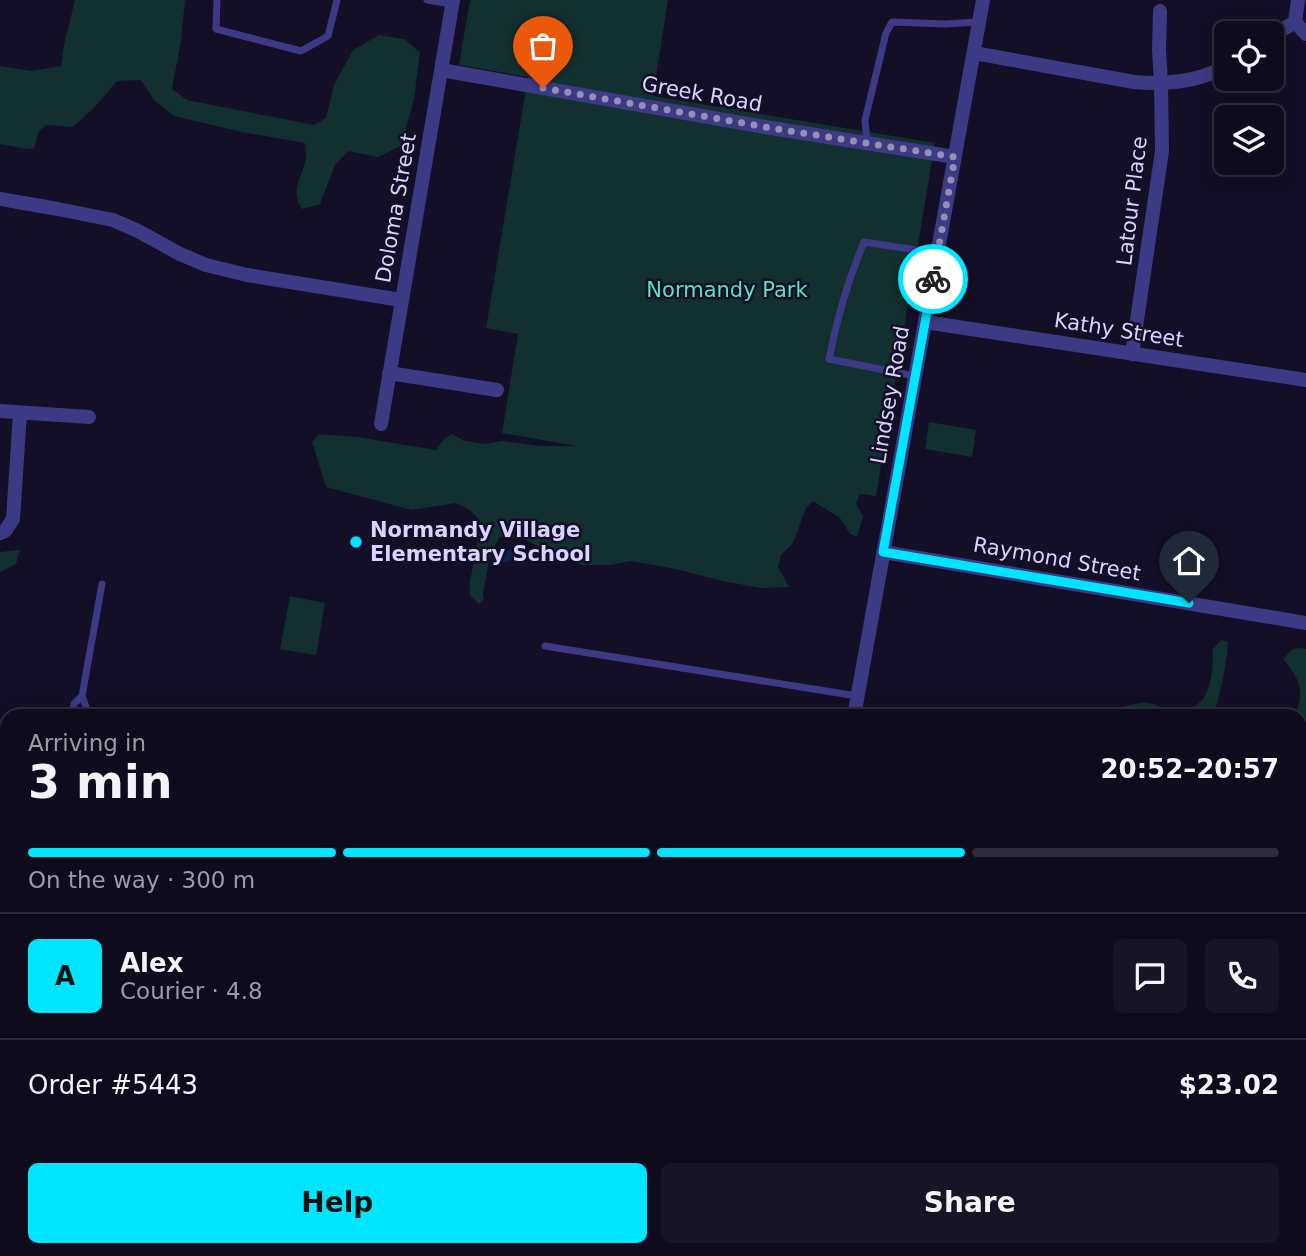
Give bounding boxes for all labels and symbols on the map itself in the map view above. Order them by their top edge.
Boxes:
pin [513,16,573,88]
street label: Greek Road [640,72,764,116]
street label: Doloma Street [371,131,421,285]
street label: Latour Place [1112,135,1152,267]
courier [898,244,968,314]
park label: Normandy Park [646,278,808,302]
street label: Kathy Street [1053,308,1185,352]
street label: Lindsey Road [866,324,914,466]
place label: Normandy Village Elementary School [370,518,591,566]
pin [1159,531,1219,603]
street label: Raymond Street [971,532,1143,586]
marker: Normandy Village Elementary School [348,534,364,550]

